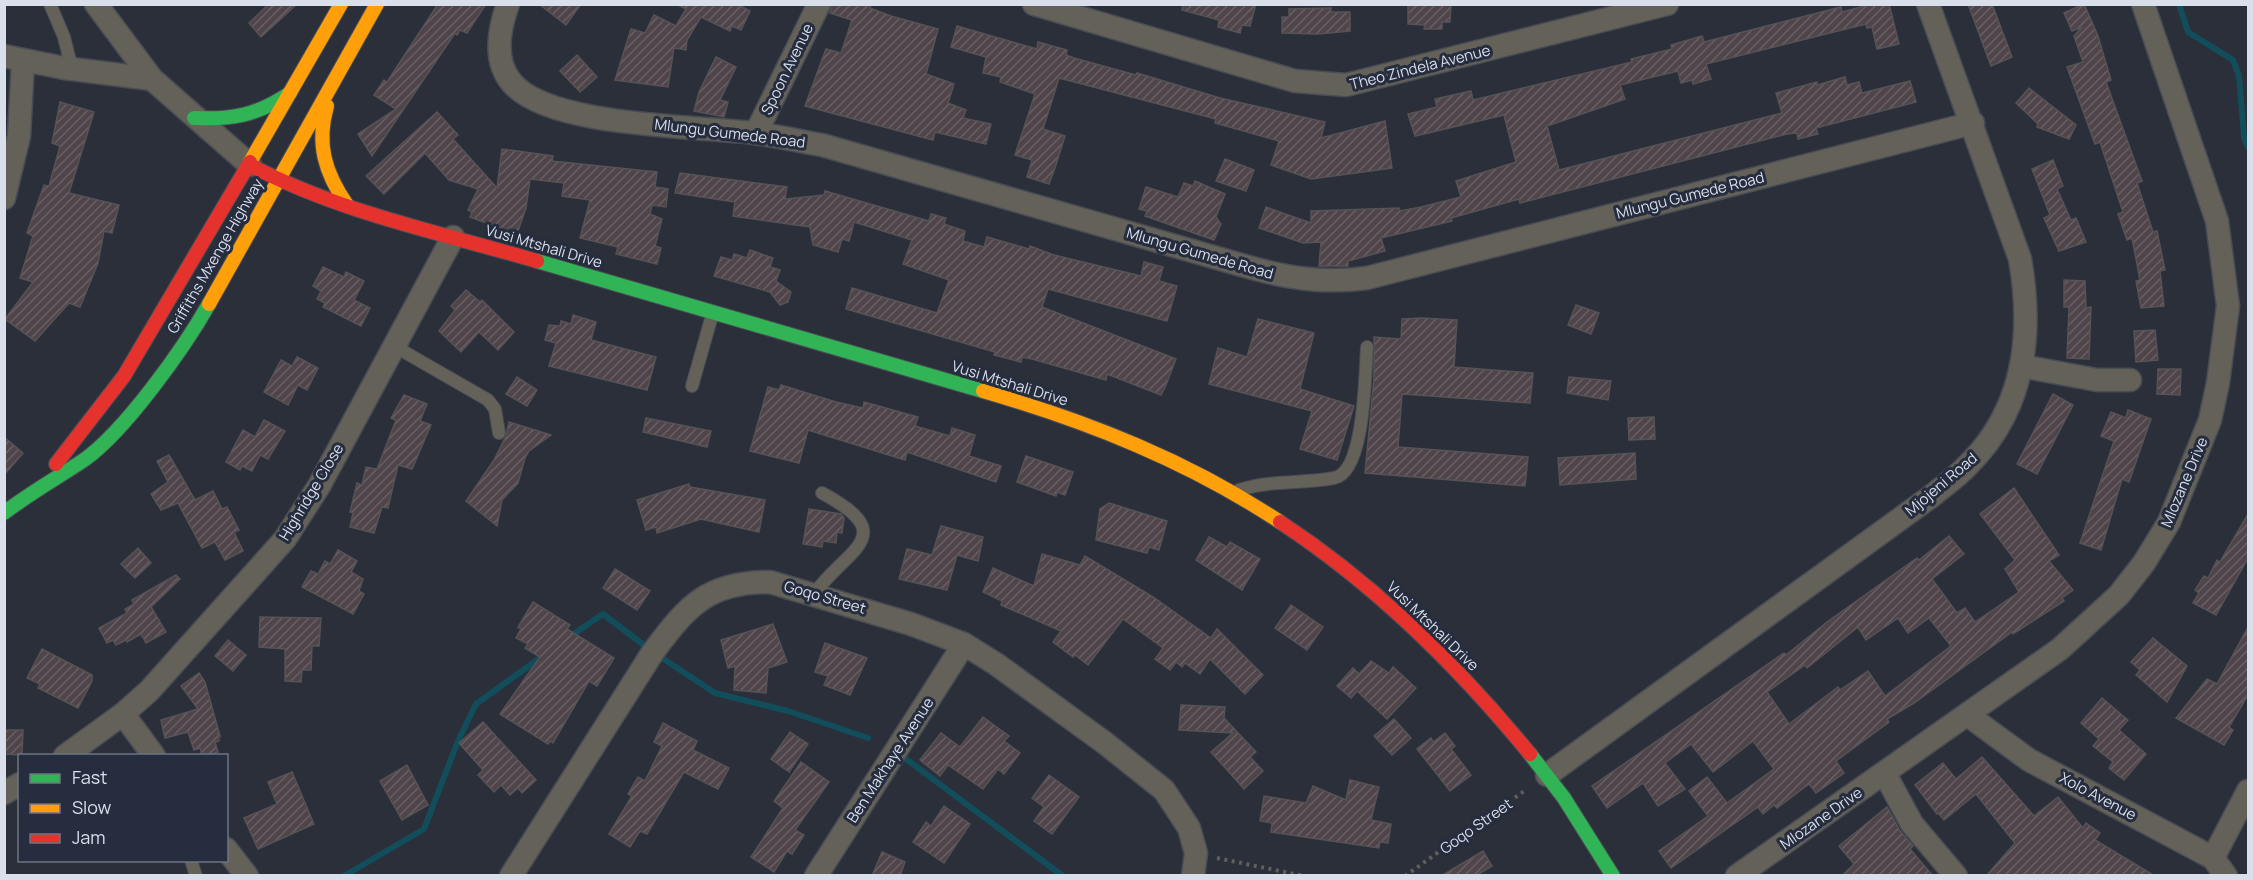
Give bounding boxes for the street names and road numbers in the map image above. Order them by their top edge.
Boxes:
street label: Spoon Avenue [756,20,818,118]
street label: Theo Zindela Avenue [1348,39,1493,95]
street label: Mlungu Gumede Road [653,113,807,153]
street label: Mlungu Gumede Road [1614,166,1766,224]
street label: Griffiths Mxenge Highway [162,175,268,337]
street label: Vusi Mtshali Drive [483,219,605,273]
street label: Mlungu Gumede Road [1124,222,1276,284]
street label: Vusi Mtshali Drive [949,355,1071,411]
street label: Mlozane Drive [2156,433,2213,530]
street label: Highridge Close [274,439,348,544]
street label: Mjojeni Road [1900,448,1982,520]
street label: Goqo Street [782,575,868,619]
street label: Vusi Mtshali Drive [1382,577,1484,676]
street label: Ben Makhaye Avenue [842,693,939,827]
street label: Xolo Avenue [2056,767,2140,825]
street label: Mlozane Drive [1776,782,1867,854]
street label: Goqo Street [1435,793,1517,859]

